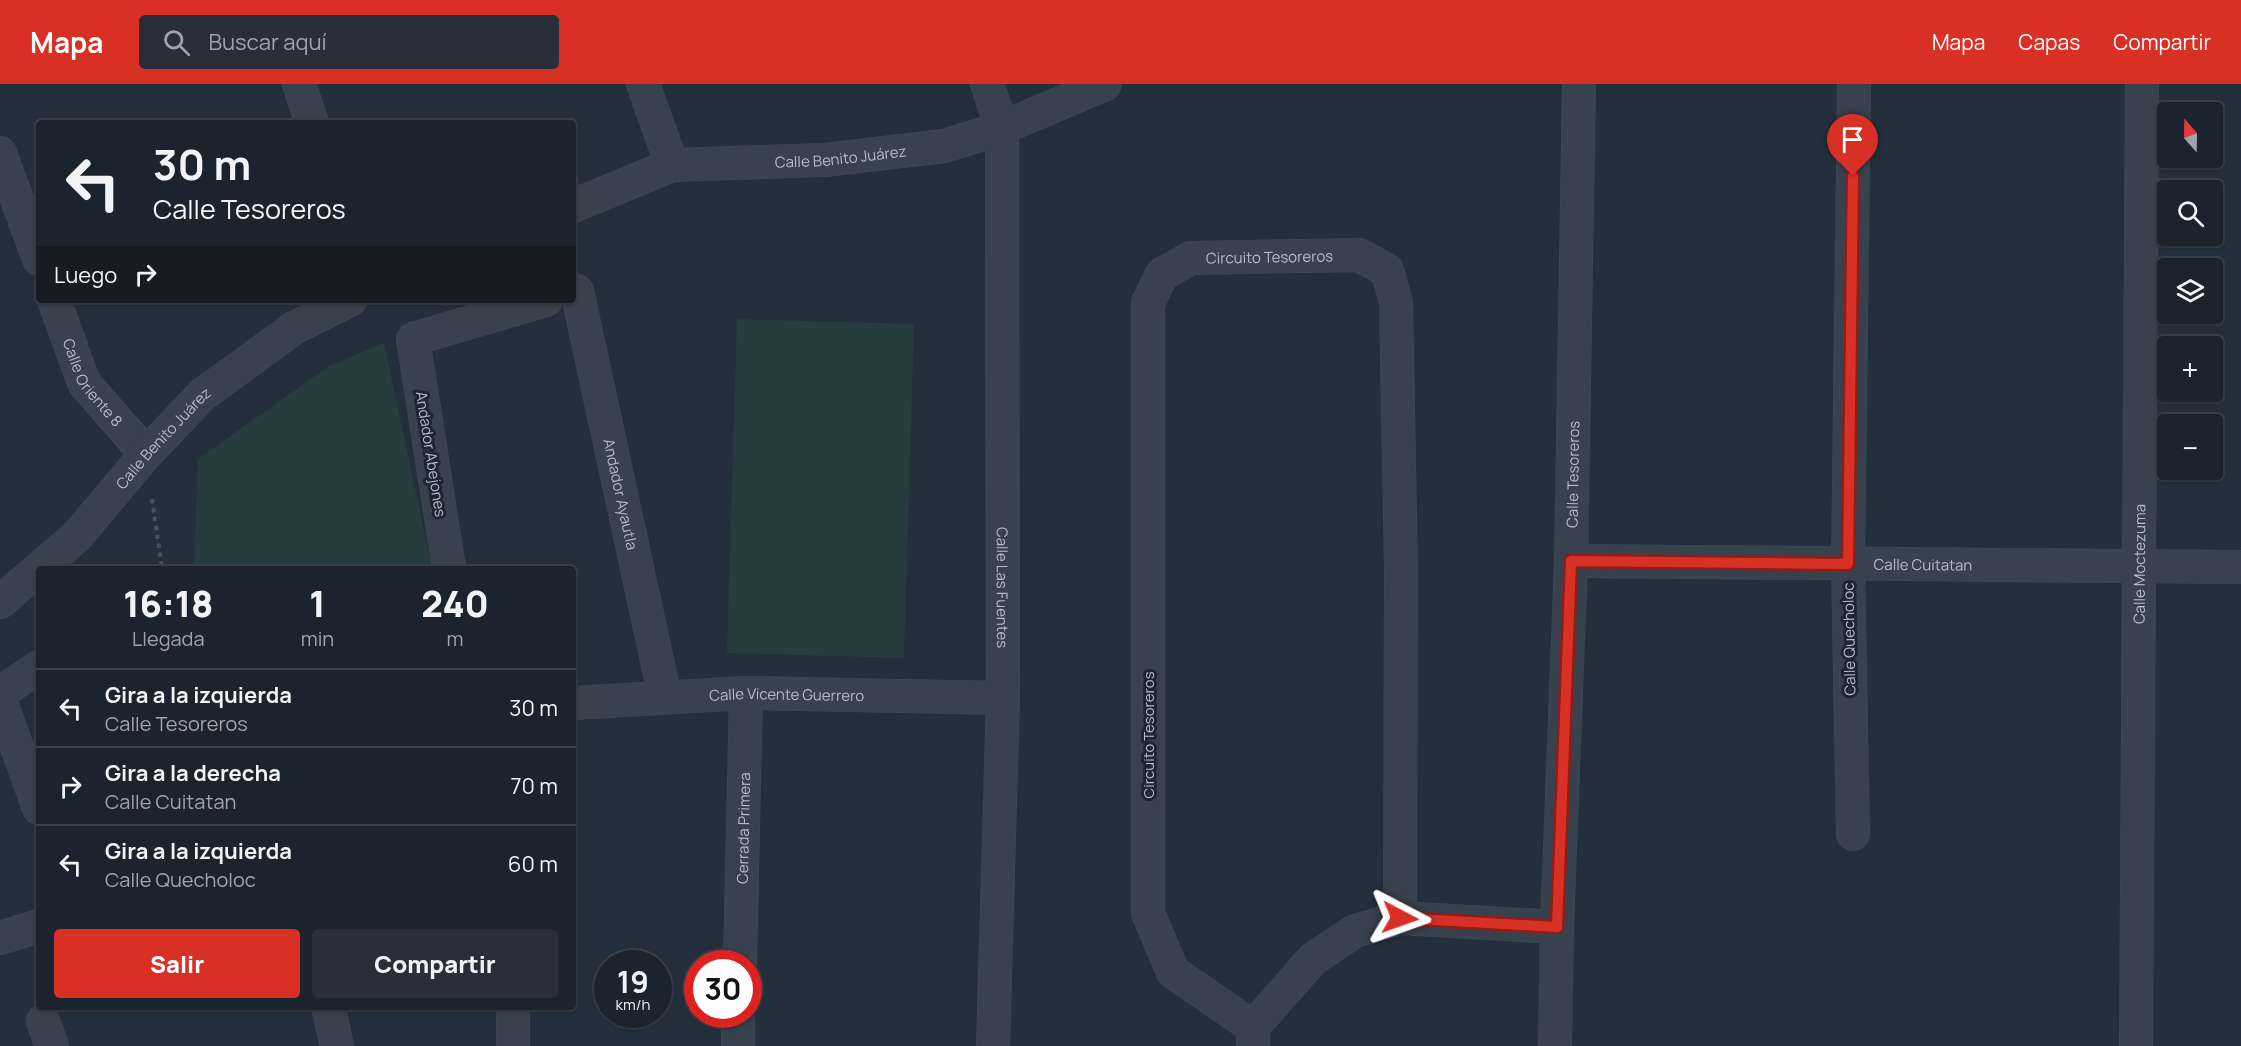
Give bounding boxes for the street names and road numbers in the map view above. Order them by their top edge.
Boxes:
street label: Calle Benito Juárez [775,140,907,172]
street label: Circuito Tesoreros [1206,245,1333,268]
street label: Calle Oriente 8 [58,335,128,431]
street label: Calle Benito Juárez [111,382,215,493]
street label: Andador Abejones [411,390,451,518]
street label: Calle Tesoreros [1561,420,1584,528]
street label: Andador Ayautla [599,437,643,552]
street label: Calle Moctezuma [2128,504,2150,624]
street label: Calle Las Fuentes [992,527,1013,648]
street label: Calle Cuitatan [1874,553,1973,575]
street label: Calle Quecholoc [1838,582,1860,696]
street label: Circuito Tesoreros [1138,671,1159,799]
street label: Calle Vicente Guerrero [709,682,865,706]
street label: Cerrada Primera [731,772,755,884]

